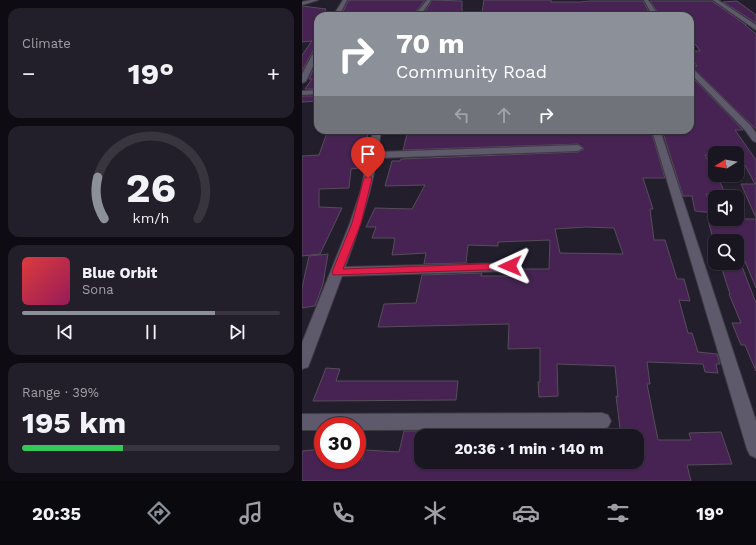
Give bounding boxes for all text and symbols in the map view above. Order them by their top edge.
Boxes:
text: 70 m [396,27,465,60]
icon: right [330,28,382,80]
text: Climate [22,36,71,51]
text: 19° [128,56,174,91]
text: − [22,61,35,86]
text: + [267,61,280,86]
text: Community Road [396,61,547,82]
icon: left [451,104,473,126]
icon: ahead [493,104,515,126]
icon: right [535,104,557,126]
pin [351,137,385,178]
icon: arrive [357,143,379,165]
north arrow [708,146,744,182]
map controls [708,146,744,270]
text: 26 [126,163,176,212]
button: sound [708,190,744,226]
text: km/h [133,210,169,226]
button: search [708,234,744,270]
position arrow [489,245,531,287]
text: Blue Orbit [82,264,157,282]
text: Sona [82,282,114,297]
icon: previous [54,321,76,343]
icon: pause [140,321,162,343]
icon: next [226,321,248,343]
text: Range · 39% [22,385,99,400]
text: 195 km [22,405,126,440]
speed limit sign: 30 [314,417,366,469]
text: 20:36 · 1 min · 140 m [454,440,604,458]
icon: directions [145,499,173,527]
icon: music [237,499,265,527]
icon: phone [329,499,357,527]
icon: climate [421,499,449,527]
icon: car [512,499,540,527]
icon: filters [604,499,632,527]
text: 20:35 [32,503,81,524]
text: 19° [696,503,724,524]

